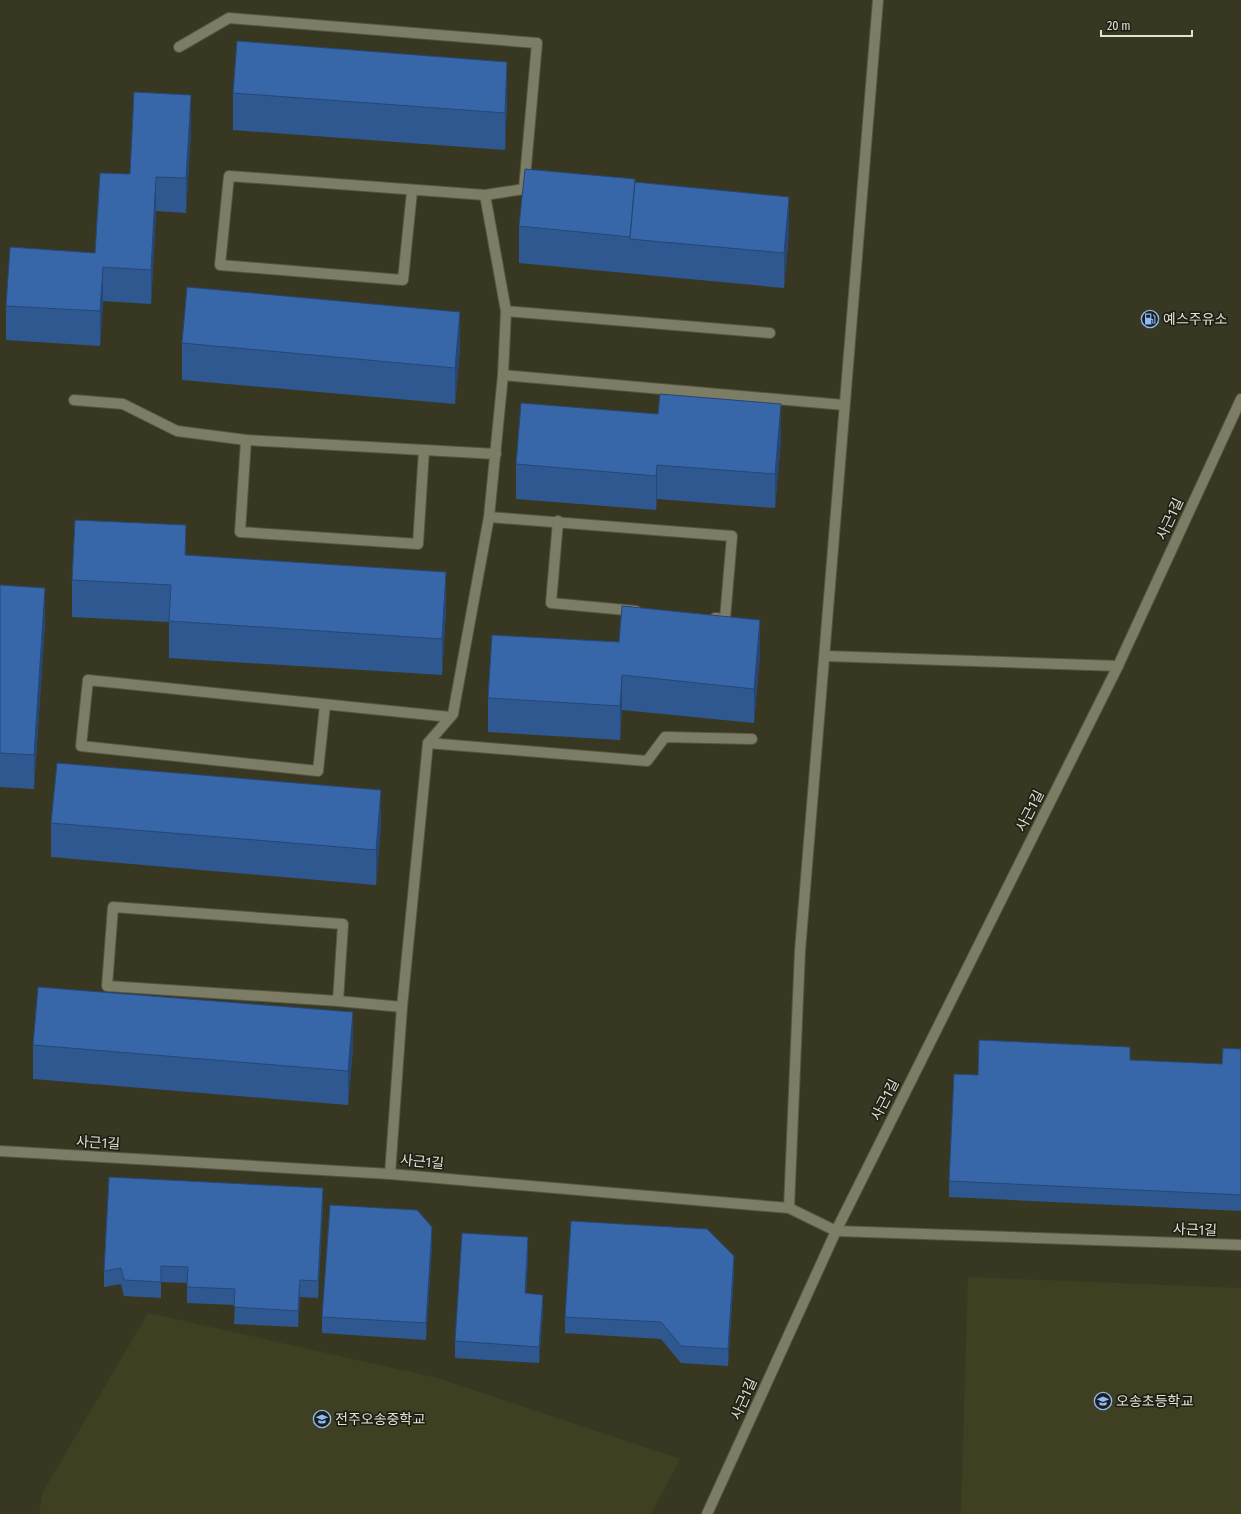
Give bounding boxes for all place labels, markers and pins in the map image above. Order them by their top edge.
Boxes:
fuel station icon: 예스주유소 [1140,309,1160,329]
place label: 예스주유소 [1163,311,1228,328]
school or university icon: 오송초등학교 [1093,1391,1113,1411]
place label: 오송초등학교 [1116,1393,1193,1410]
school or university icon: 전주오송중학교 [312,1409,332,1429]
place label: 전주오송중학교 [335,1411,425,1428]

